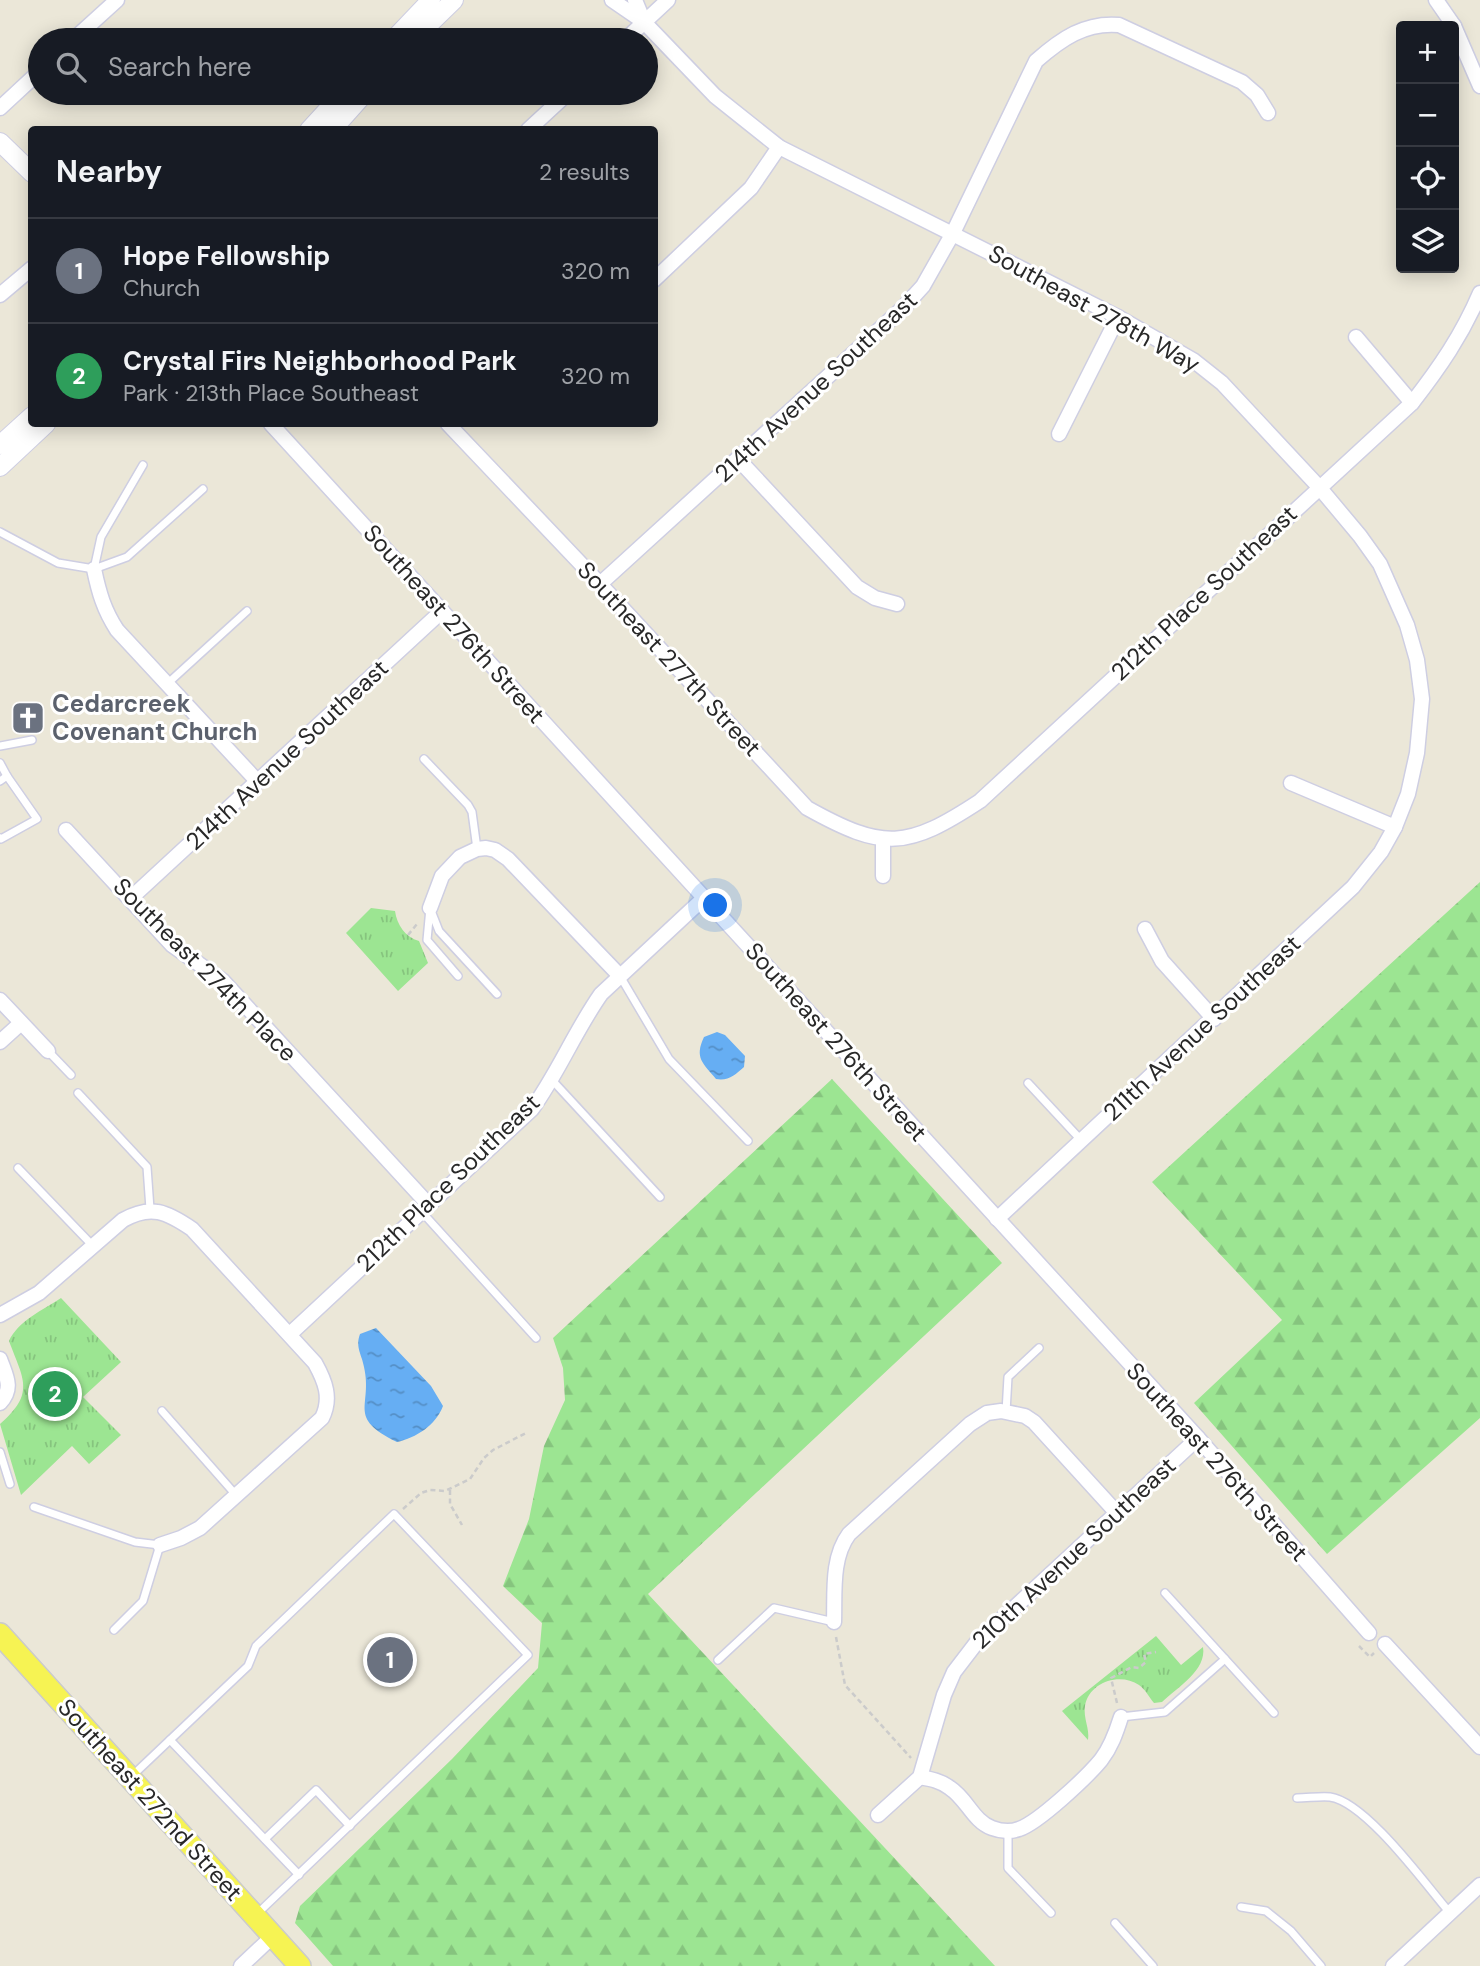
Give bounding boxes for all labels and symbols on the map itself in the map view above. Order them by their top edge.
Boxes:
street label: Southeast 278th Way [983,238,1205,380]
street label: 214th Avenue Southeast [708,285,924,489]
street label: 212th Place Southeast [1104,498,1303,687]
street label: Southeast 276th Street [357,518,552,730]
street label: Southeast 277th Street [571,555,768,763]
street label: 214th Avenue Southeast [179,653,395,857]
place label: Cedarcreek Covenant Church [52,688,257,747]
church icon: Cedarcreek Covenant Church [9,699,47,737]
street label: Southeast 274th Place [107,871,304,1068]
your location [698,888,732,922]
street label: 211th Avenue Southeast [1096,928,1307,1127]
street label: Southeast 276th Street [739,936,934,1148]
street label: 212th Place Southeast [349,1087,546,1278]
street label: Southeast 276th Street [1120,1356,1315,1568]
pin: 2 [32,1368,78,1420]
street label: 210th Avenue Southeast [965,1450,1182,1655]
pin: 1 [367,1634,413,1686]
street label: Southeast 272nd Street [51,1692,249,1907]

